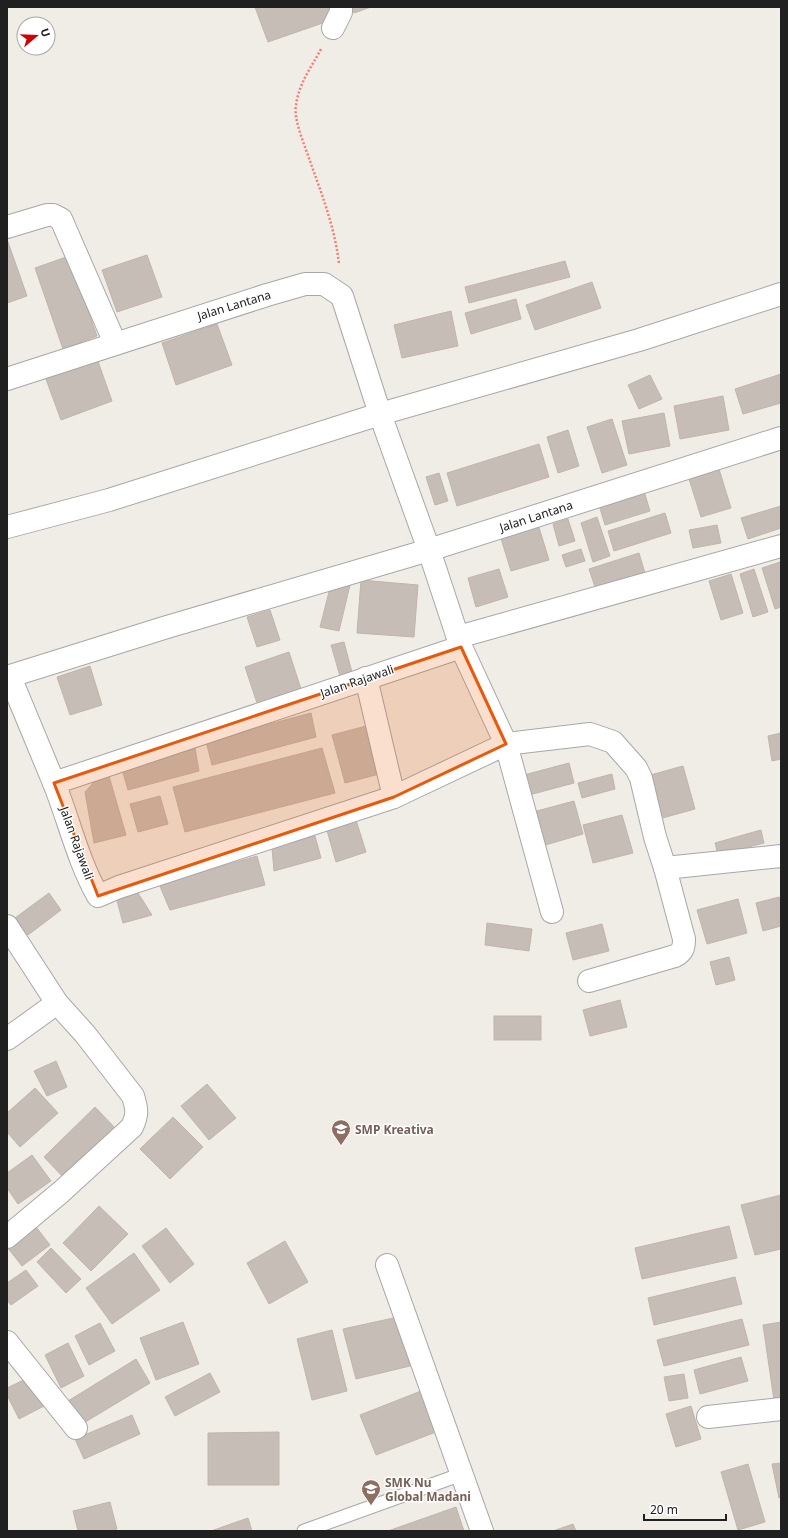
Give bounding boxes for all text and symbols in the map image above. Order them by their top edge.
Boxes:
north arrow [16,16,56,56]
text: U [37,26,54,39]
street label: Jalan Lantana [194,286,273,325]
street label: Jalan Lantana [496,496,575,536]
street label: Jalan Rajawali [317,660,396,702]
street label: Jalan Rajawali [56,803,98,882]
school or university icon: SMP Kreativa [330,1118,352,1146]
place label: SMP Kreativa [355,1121,434,1138]
place label: SMK Nu Global Madani [385,1474,471,1505]
school or university icon: SMK Nu Global Madani [360,1478,382,1506]
scale bar [644,1496,726,1522]
text: 20 m [650,1501,678,1518]

